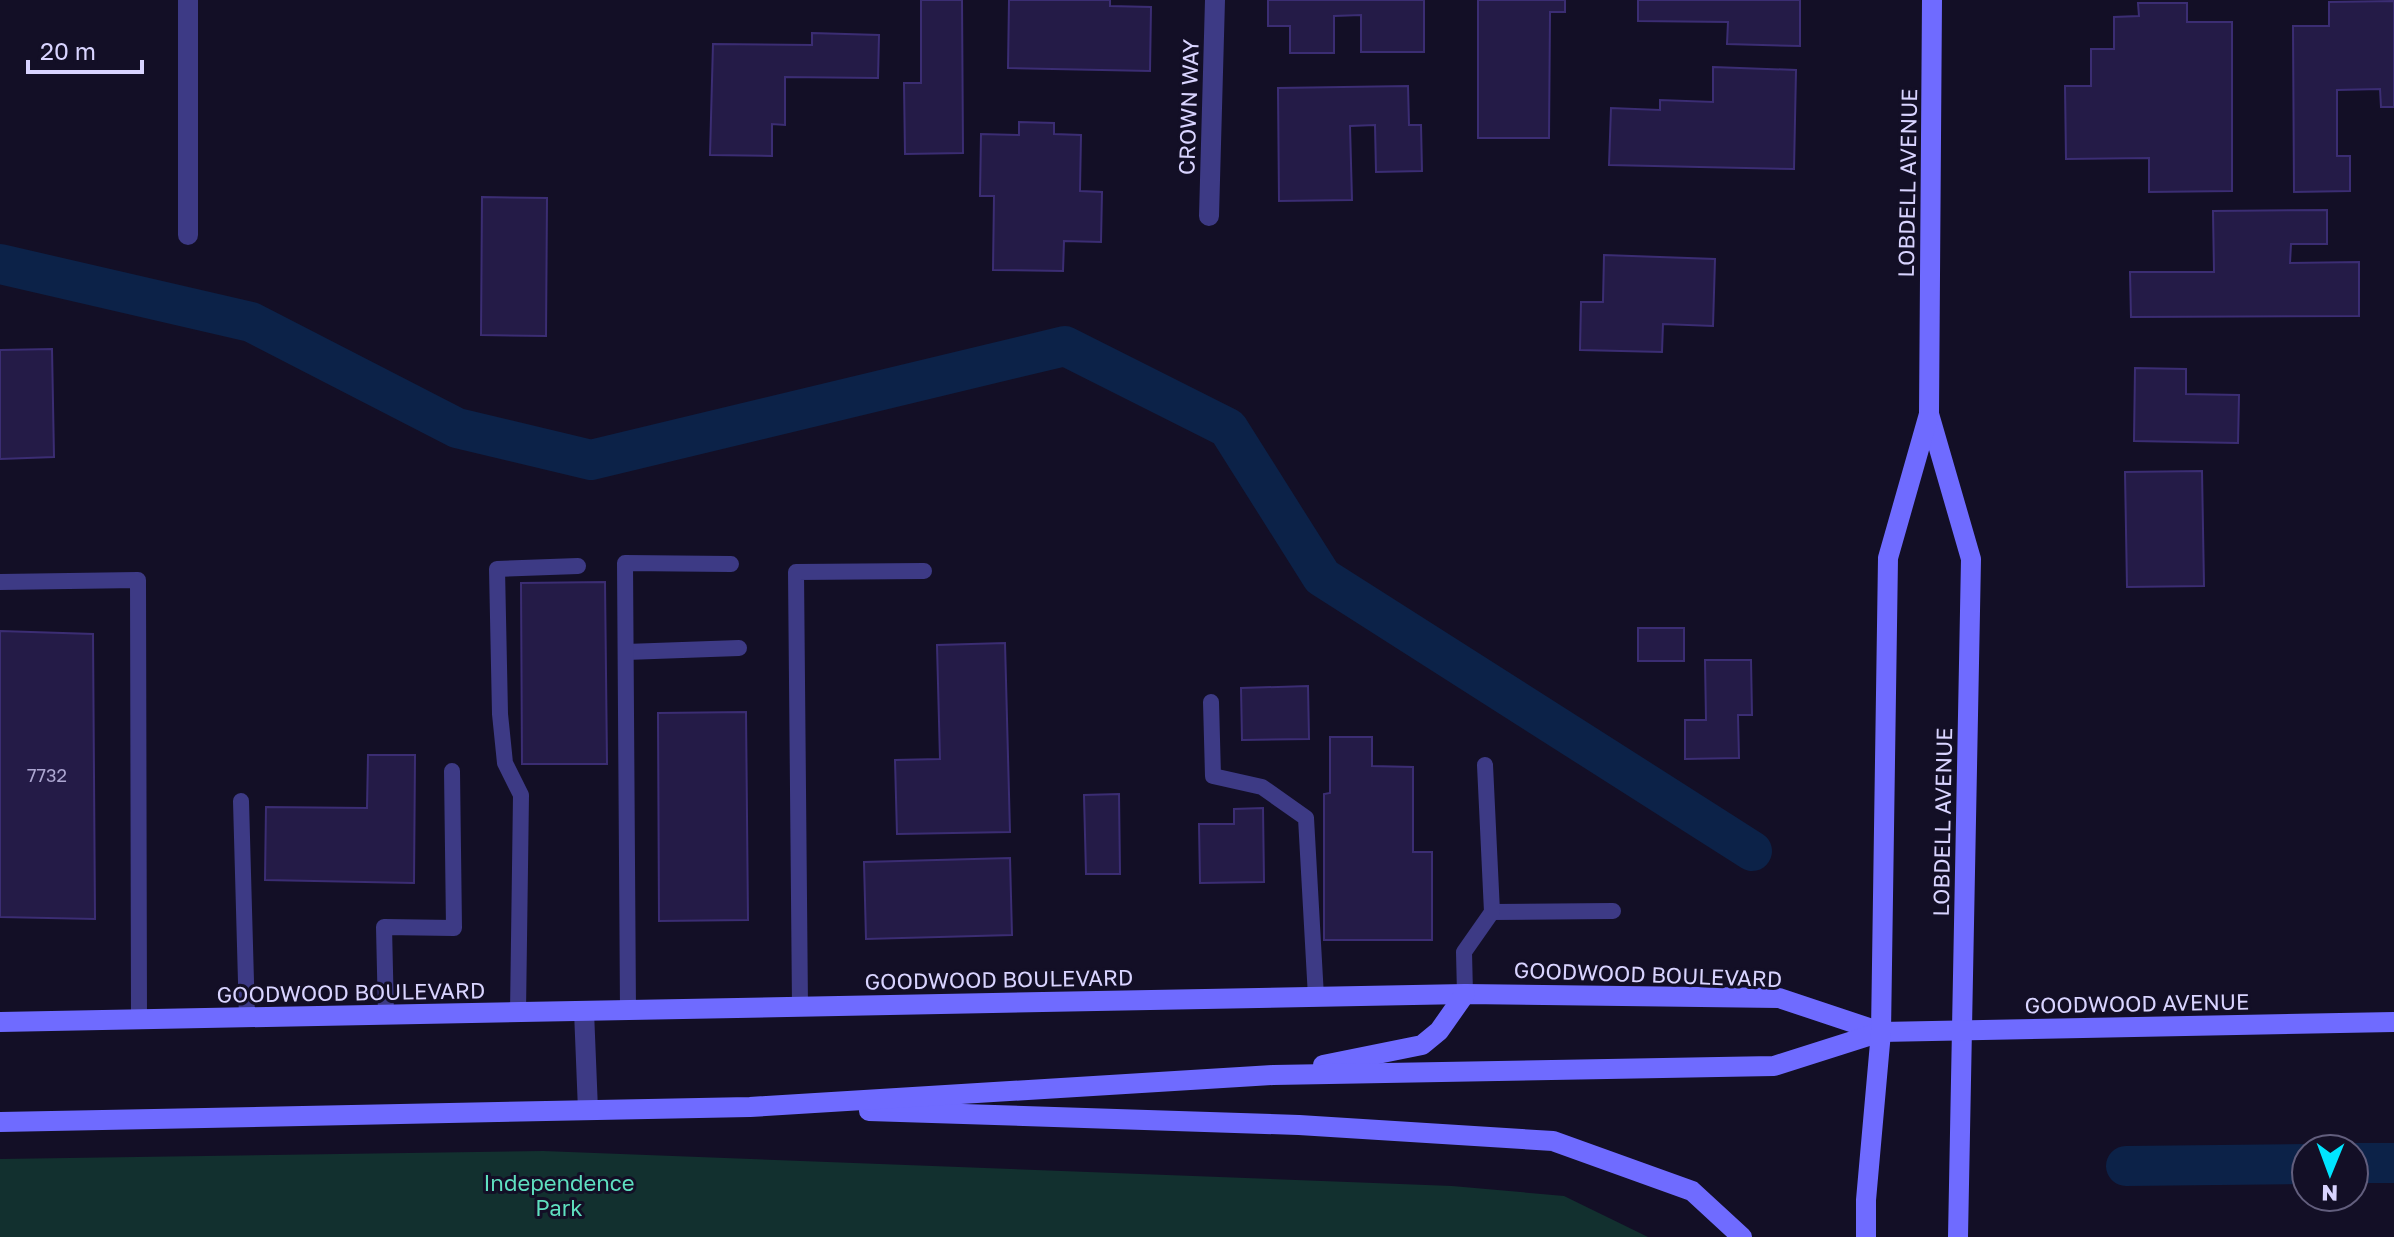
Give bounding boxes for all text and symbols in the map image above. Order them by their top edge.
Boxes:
scale bar [28,24,142,74]
text: 20 m [40,36,96,65]
street label: CROWN WAY [1172,39,1204,175]
street label: LOBDELL AVENUE [1892,88,1922,278]
street label: LOBDELL AVENUE [1927,727,1957,917]
house number: 7732 [27,764,67,786]
street label: GOODWOOD BOULEVARD [1513,956,1783,992]
street label: GOODWOOD BOULEVARD [864,963,1134,995]
street label: GOODWOOD BOULEVARD [216,976,486,1008]
street label: GOODWOOD AVENUE [2024,988,2250,1018]
north arrow [2290,1133,2370,1213]
park label: Independence Park [483,1169,635,1221]
text: N [2321,1180,2338,1207]

